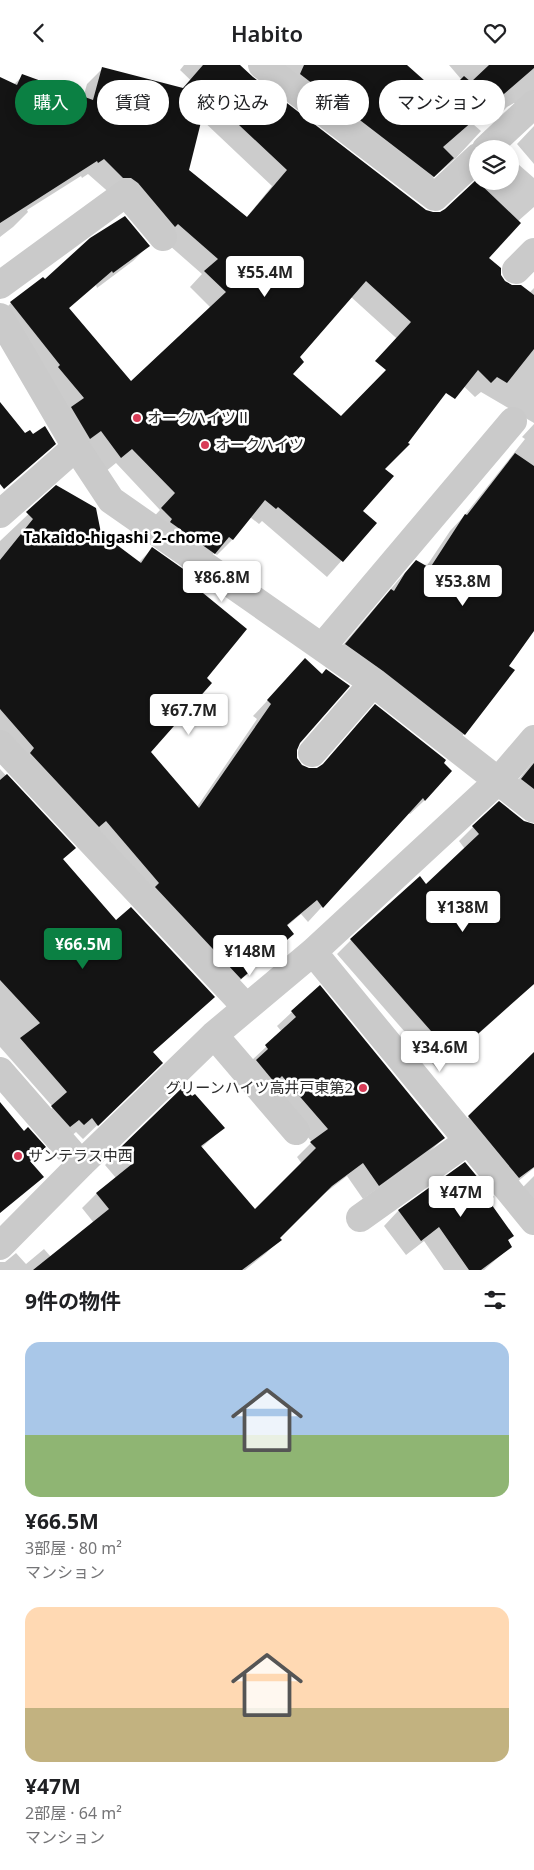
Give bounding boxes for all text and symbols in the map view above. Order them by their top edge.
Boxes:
text: Habito [231,18,303,48]
icon: back [25,19,53,47]
icon: heart [481,19,509,47]
chip: 購入 [15,80,87,125]
chip: 賃貸 [97,80,169,125]
chip: 絞り込み [179,80,287,125]
chip: 新着 [297,80,369,125]
chip: マンション [379,80,505,125]
map controls [469,140,519,190]
button: layers [469,140,519,190]
pin: ¥55.4M [224,255,306,298]
text: ¥55.4M [237,261,293,283]
place label: オークハイツⅡ [147,407,251,427]
marker: オークハイツⅡ [131,412,143,424]
place label: オークハイツ [215,434,304,454]
marker: オークハイツ [199,439,211,451]
district label: Takaido-higashi 2-chome [23,526,221,548]
pin: ¥86.8M [181,561,263,603]
pin: ¥53.8M [422,565,504,607]
text: ¥86.8M [194,566,250,588]
text: ¥53.8M [435,570,491,592]
pin: ¥67.7M [148,693,230,736]
text: ¥67.7M [161,699,217,721]
pin: ¥138M [428,891,498,933]
text: ¥138M [437,896,489,918]
pin: ¥66.5M [42,927,124,970]
text: ¥66.5M [55,933,111,955]
pin: ¥148M [215,935,285,977]
text: ¥148M [224,940,276,962]
pin: ¥34.6M [399,1031,481,1073]
text: ¥34.6M [412,1036,468,1058]
place label: グリーンハイツ高井戸東第2 [165,1077,353,1097]
marker: グリーンハイツ高井戸東第2 [357,1082,369,1094]
place label: サンテラス中西 [28,1145,133,1165]
marker: サンテラス中西 [12,1150,24,1162]
pin: ¥47M [431,1175,491,1218]
text: ¥47M [440,1181,482,1203]
icon: filters [481,1286,509,1314]
text: 9件の物件 [25,1287,121,1315]
icon: home [222,1375,312,1465]
text: ¥66.5M [25,1507,99,1535]
text: 3部屋 · 80 m² [25,1537,122,1559]
text: マンション [25,1561,105,1583]
icon: home [222,1640,312,1730]
text: ¥47M [25,1772,81,1800]
text: 2部屋 · 64 m² [25,1802,122,1824]
text: マンション [25,1826,105,1848]

